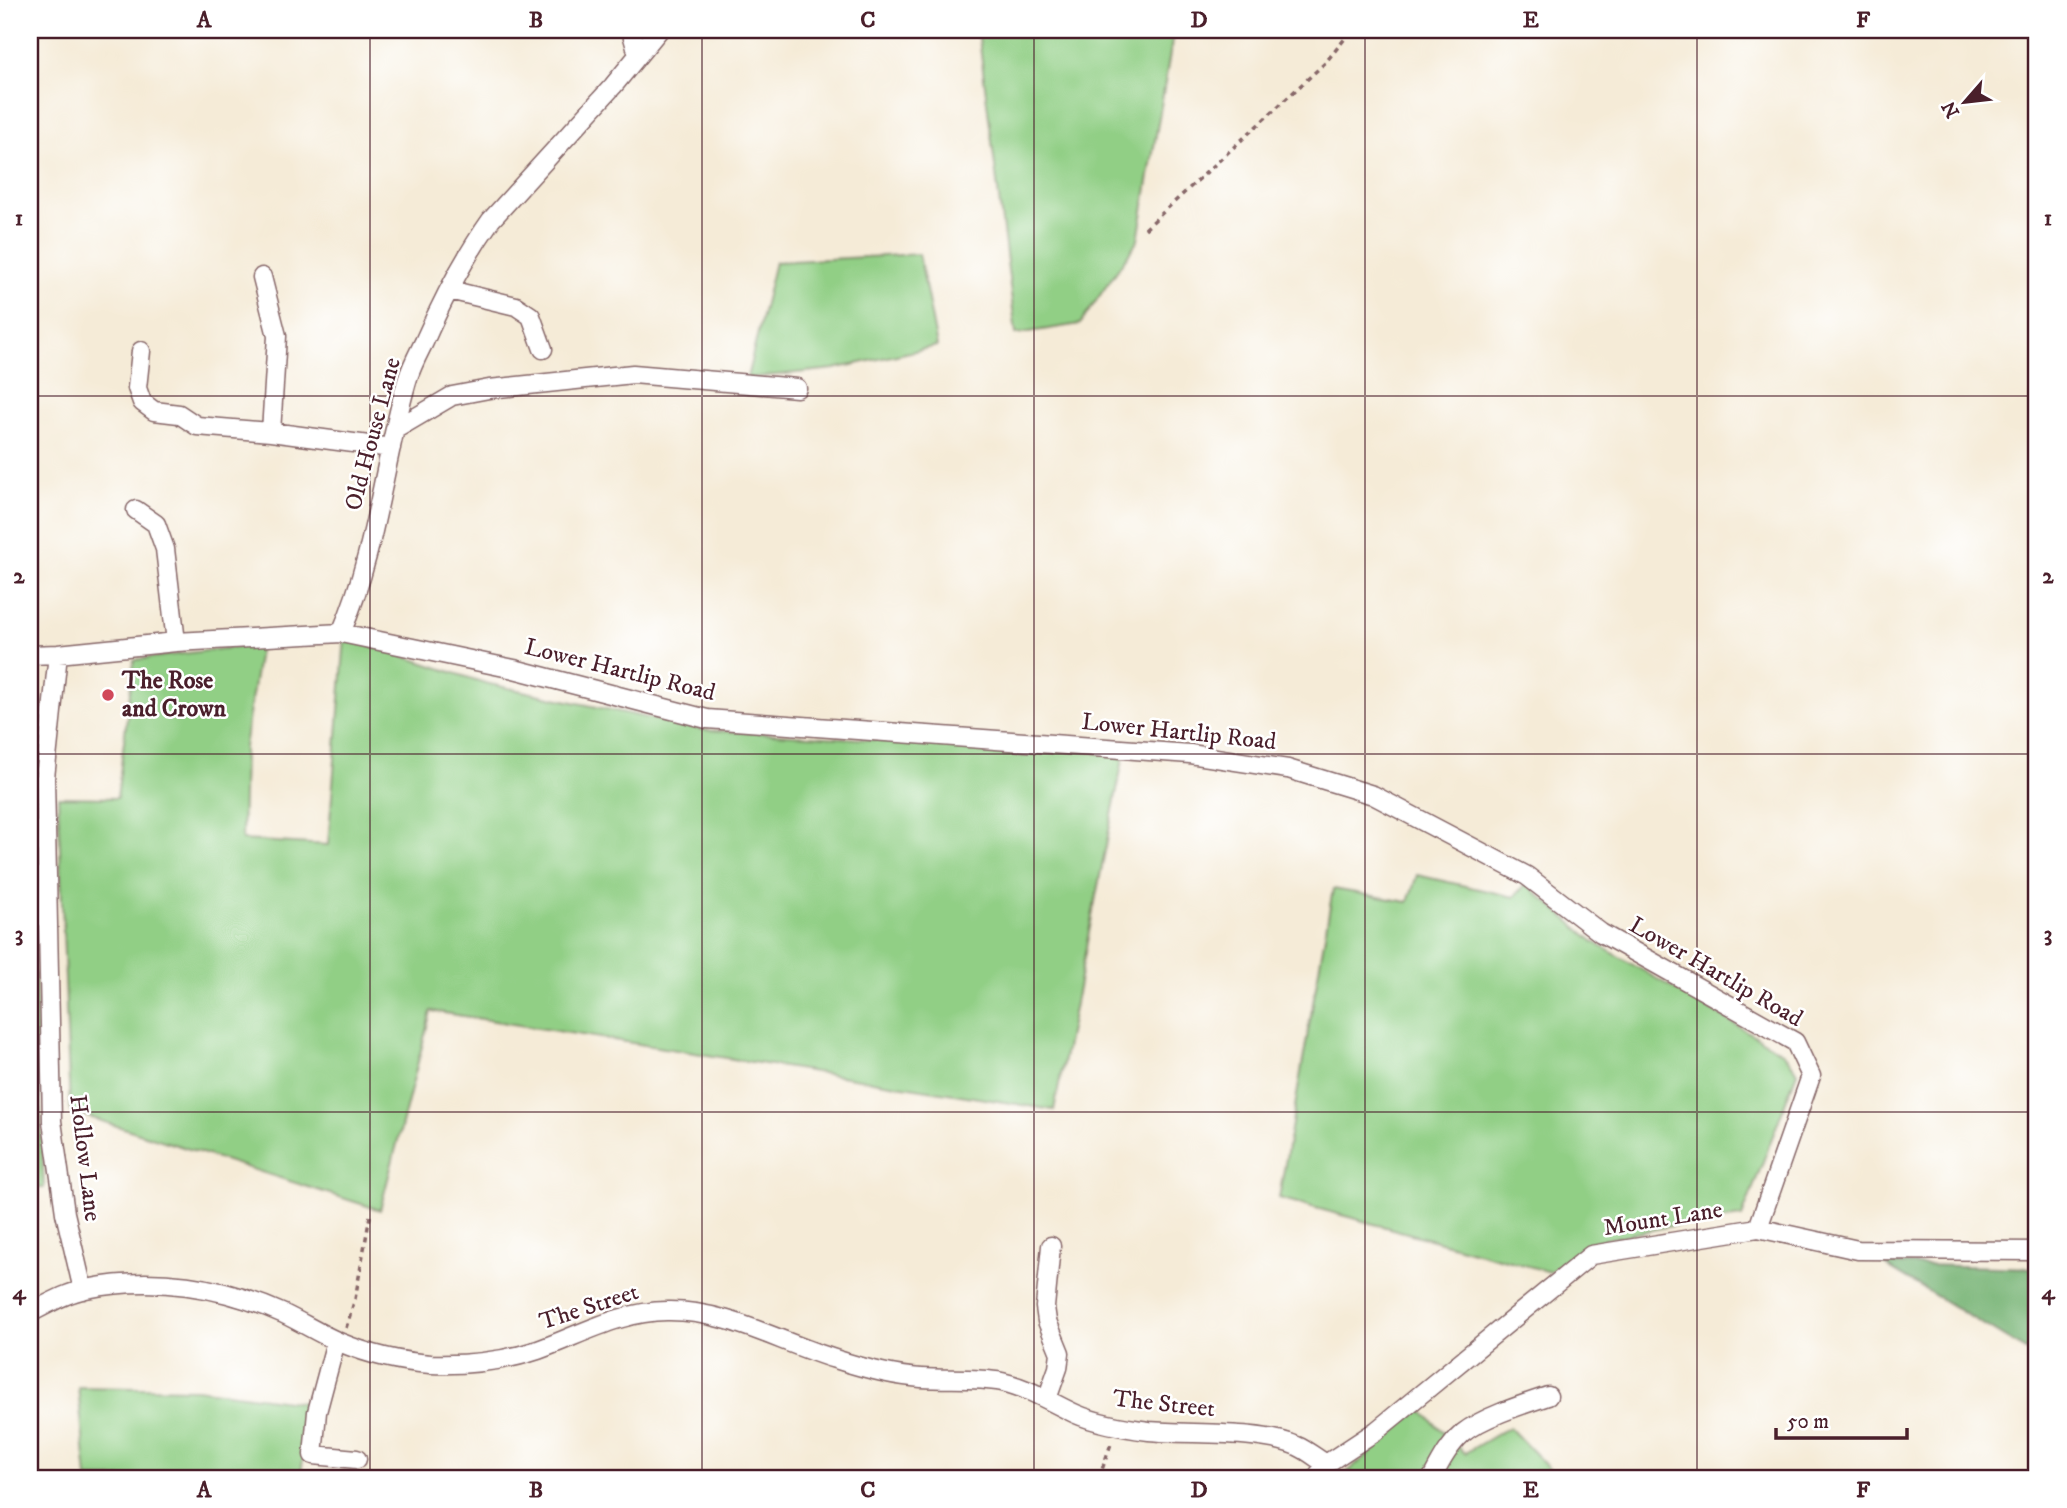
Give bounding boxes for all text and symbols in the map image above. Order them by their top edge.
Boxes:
text: A [196,6,213,35]
text: B [529,6,543,35]
text: C [860,6,876,35]
text: D [1190,6,1208,35]
text: E [1523,6,1539,35]
text: F [1856,6,1871,35]
north arrow [1930,66,2000,136]
text: N [1937,97,1965,122]
text: 1 [15,204,23,233]
text: 1 [2044,204,2052,233]
street label: Old House Lane [338,354,408,514]
text: 2 [13,562,25,591]
text: 2 [2042,562,2054,591]
street label: Lower Hartlip Road [522,632,719,708]
place label: The Rose and Crown [121,666,227,724]
marker: The Rose and Crown [100,687,116,703]
street label: Lower Hartlip Road [1080,707,1278,757]
street label: Lower Hartlip Road [1624,910,1808,1034]
text: 3 [15,920,23,949]
text: 3 [2044,920,2052,949]
street label: Hollow Lane [62,1093,108,1223]
street label: Mount Lane [1601,1195,1725,1243]
street label: The Street [536,1277,643,1337]
text: 4 [12,1278,27,1307]
text: 4 [2041,1278,2056,1307]
street label: The Street [1111,1384,1217,1424]
scale bar [1776,1396,1908,1440]
text: 50 m [1787,1409,1829,1435]
text: A [196,1476,213,1505]
text: B [529,1476,543,1505]
text: C [860,1476,876,1505]
text: D [1190,1476,1208,1505]
text: E [1523,1476,1539,1505]
text: F [1856,1476,1871,1505]

